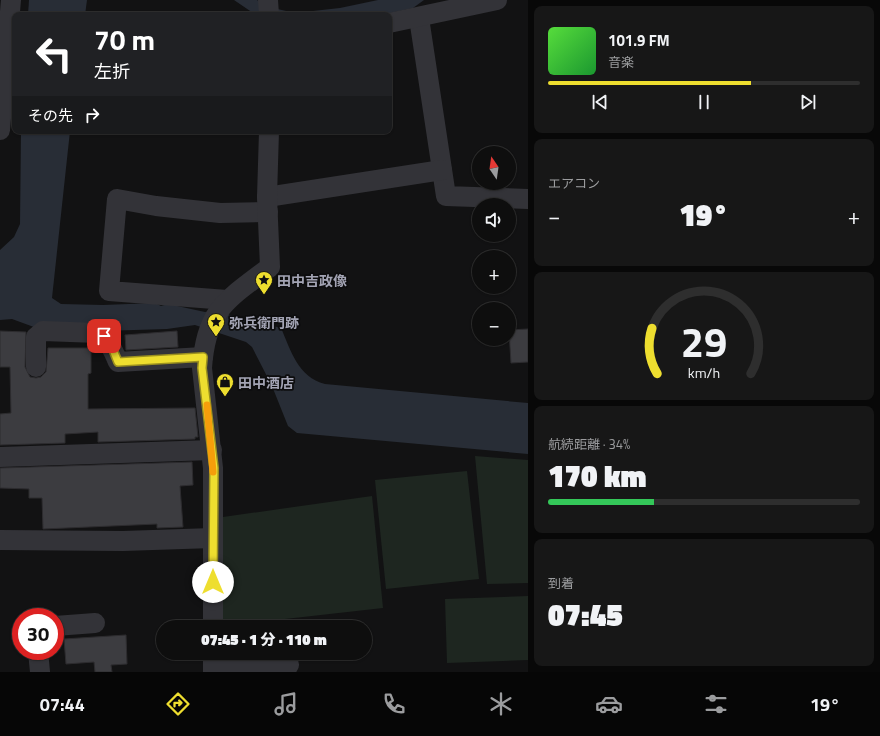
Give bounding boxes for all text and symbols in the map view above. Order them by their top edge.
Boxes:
text: 70 m [94,18,155,61]
icon: left [28,28,80,80]
text: 101.9 FM [608,29,670,52]
text: 音楽 [608,52,634,72]
text: 左折 [94,58,130,85]
icon: previous [589,91,611,113]
icon: pause [693,91,715,113]
icon: next [797,91,819,113]
text: その先 [28,104,73,127]
icon: right [81,104,103,126]
north arrow [472,146,516,190]
map controls [472,146,516,346]
text: エアコン [548,173,600,193]
text: 19° [679,192,729,238]
button: sound [472,198,516,242]
text: − [548,199,560,233]
text: + [848,199,860,233]
button: + [472,250,516,294]
place icon: 田中吉政像 [254,270,274,295]
place label: 田中吉政像 [277,270,347,291]
button: − [472,302,516,346]
text: 29 [681,310,727,373]
place icon: 弥兵衛門跡 [206,312,226,337]
place label: 弥兵衛門跡 [229,312,299,333]
pin [87,319,121,353]
icon: arrive [93,325,115,347]
text: km/h [688,362,720,384]
shop icon: 田中酒店 [215,372,235,397]
place label: 田中酒店 [238,372,294,393]
text: 航続距離 · 34% [548,434,630,454]
text: 170 km [548,453,646,499]
position arrow [192,561,234,603]
text: 到着 [548,573,574,593]
text: 07:45 [548,592,623,638]
speed limit sign: 30 [12,608,64,660]
text: 07:45 · 1 分 · 110 m [201,628,327,651]
icon: directions [164,690,192,718]
icon: music [272,690,300,718]
icon: phone [380,690,408,718]
icon: climate [487,690,515,718]
icon: car [595,690,623,718]
icon: filters [702,690,730,718]
text: 07:44 [40,691,85,718]
text: 19° [810,691,840,718]

